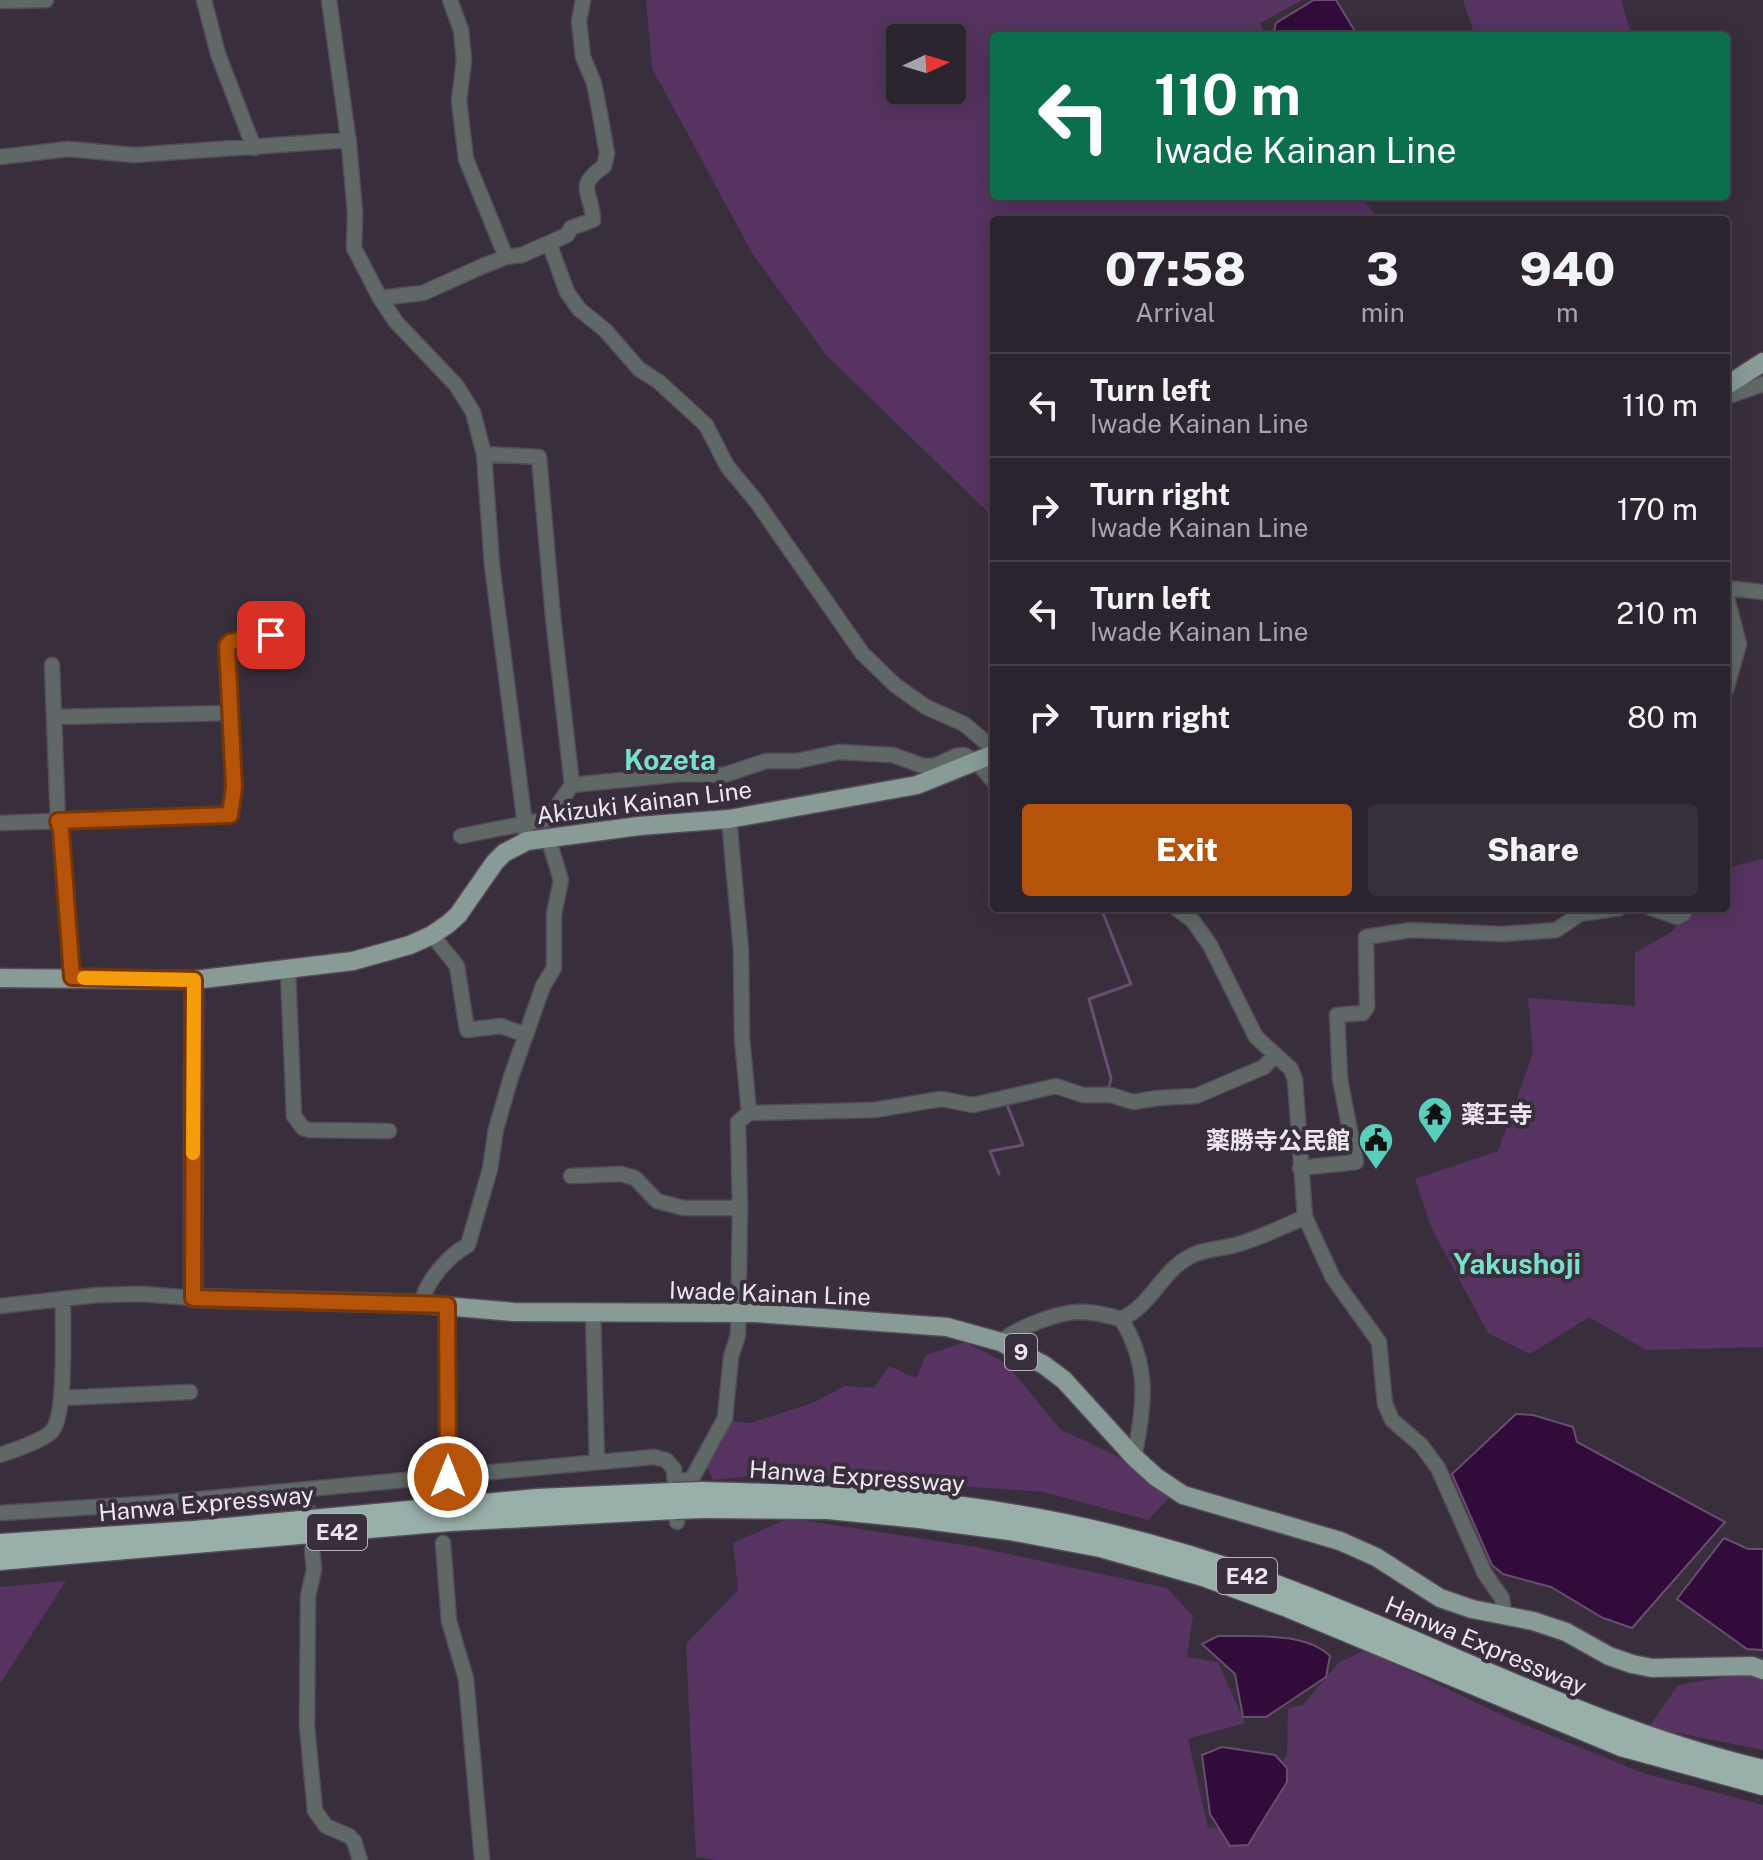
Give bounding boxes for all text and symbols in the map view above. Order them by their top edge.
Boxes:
north arrow [886,24,966,104]
map controls [886,24,966,104]
text: 110 m [1154,62,1301,128]
icon: left [1022,64,1126,168]
text: Iwade Kainan Line [1154,129,1457,171]
text: 07:58 [1105,240,1246,297]
text: 3 [1366,240,1399,297]
text: 940 [1519,240,1615,297]
text: Arrival [1135,297,1215,328]
text: min [1361,297,1405,328]
text: m [1556,297,1579,328]
text: Turn left [1090,372,1211,408]
icon: left [1022,383,1066,427]
text: 110 m [1622,387,1698,423]
text: Iwade Kainan Line [1090,408,1309,439]
text: Turn right [1090,476,1230,512]
icon: right [1022,487,1066,531]
text: 170 m [1617,491,1698,527]
text: Iwade Kainan Line [1090,512,1309,543]
text: Turn left [1090,580,1211,616]
icon: left [1022,591,1066,635]
text: 210 m [1616,595,1698,631]
pin [237,601,305,669]
icon: arrive [249,613,293,657]
text: Iwade Kainan Line [1090,616,1309,647]
icon: right [1022,695,1066,739]
text: Turn right [1090,699,1230,735]
text: 80 m [1627,699,1698,735]
district label: Kozeta [624,743,716,776]
street label: Akizuki Kainan Line [535,775,753,829]
button: Exit [1022,804,1352,896]
button: Share [1368,804,1698,896]
temple icon: 薬王寺 [1416,1095,1454,1145]
place label: 薬王寺 [1461,1100,1533,1128]
public building icon: 薬勝寺公民館 [1357,1121,1395,1171]
place label: 薬勝寺公民館 [1206,1126,1350,1154]
district label: Yakushoji [1453,1247,1581,1280]
street label: Iwade Kainan Line [669,1275,871,1311]
road number: 9 [1005,1334,1037,1370]
position arrow [406,1435,490,1519]
street label: Hanwa Expressway [748,1454,966,1498]
street label: Hanwa Expressway [97,1480,315,1526]
road number: E42 [307,1514,367,1550]
road number: E42 [1217,1558,1277,1594]
street label: Hanwa Expressway [1381,1590,1591,1700]

